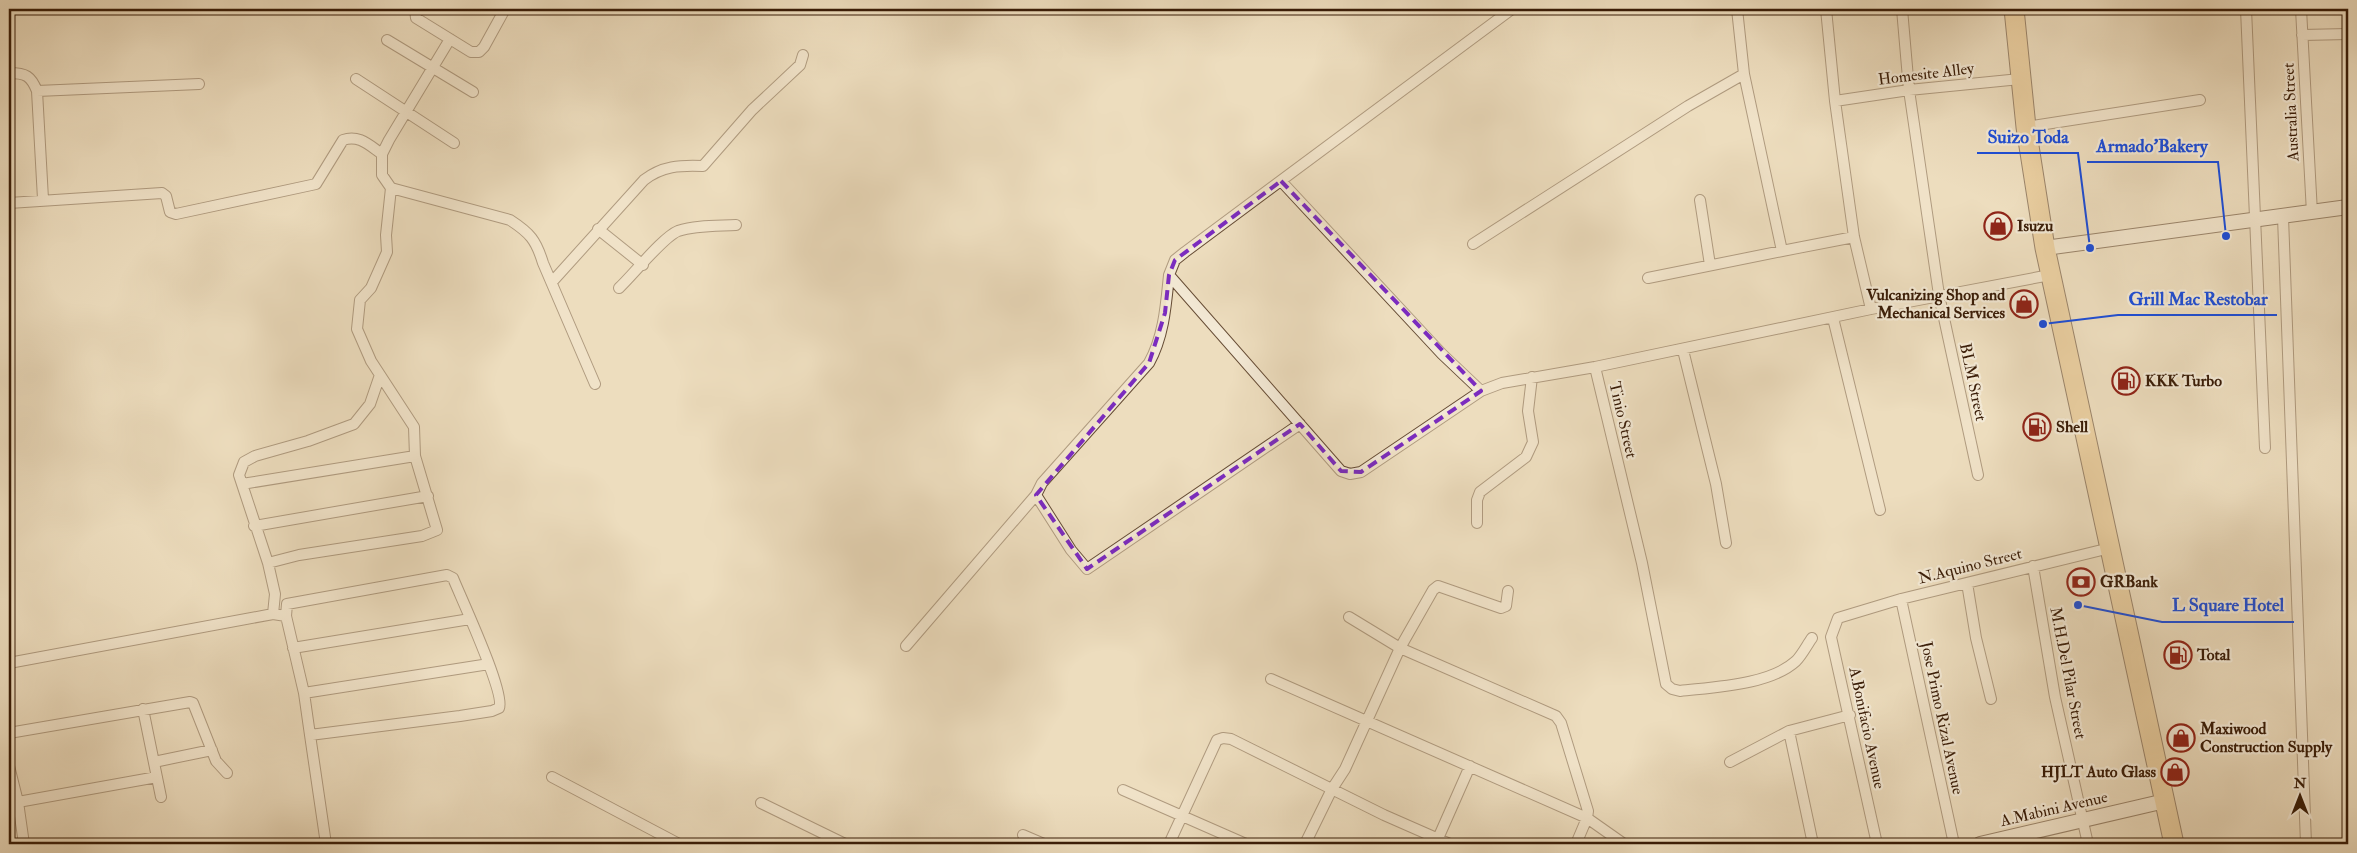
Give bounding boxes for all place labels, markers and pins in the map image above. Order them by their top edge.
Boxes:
callout: Suizo Toda [1977,120,2078,153]
callout: Armado'Bakery [2087,129,2218,162]
shop icon: Isuzu [1983,211,2013,241]
place label: Isuzu [2017,216,2054,236]
callout: Grill Mac Restobar [2118,282,2277,315]
place label: Vulcanizing Shop and Mechanical Services [1865,285,2006,323]
shop icon: Vulcanizing Shop and Mechanical Services [2009,289,2039,319]
fuel station icon: KKK Turbo [2111,366,2141,396]
place label: KKK Turbo [2145,371,2222,391]
fuel station icon: Shell [2022,412,2052,442]
place label: Shell [2056,417,2089,437]
bank icon: GRBank [2066,567,2096,597]
place label: GRBank [2100,572,2158,592]
callout: L Square Hotel [2162,589,2294,622]
fuel station icon: Total [2163,640,2193,670]
place label: Total [2196,645,2231,665]
place label: Maxiwood Construction Supply [2199,719,2333,758]
shop icon: Maxiwood Construction Supply [2166,723,2196,753]
shop icon: HJLT Auto Glass [2160,757,2190,787]
place label: HJLT Auto Glass [2041,762,2157,783]

